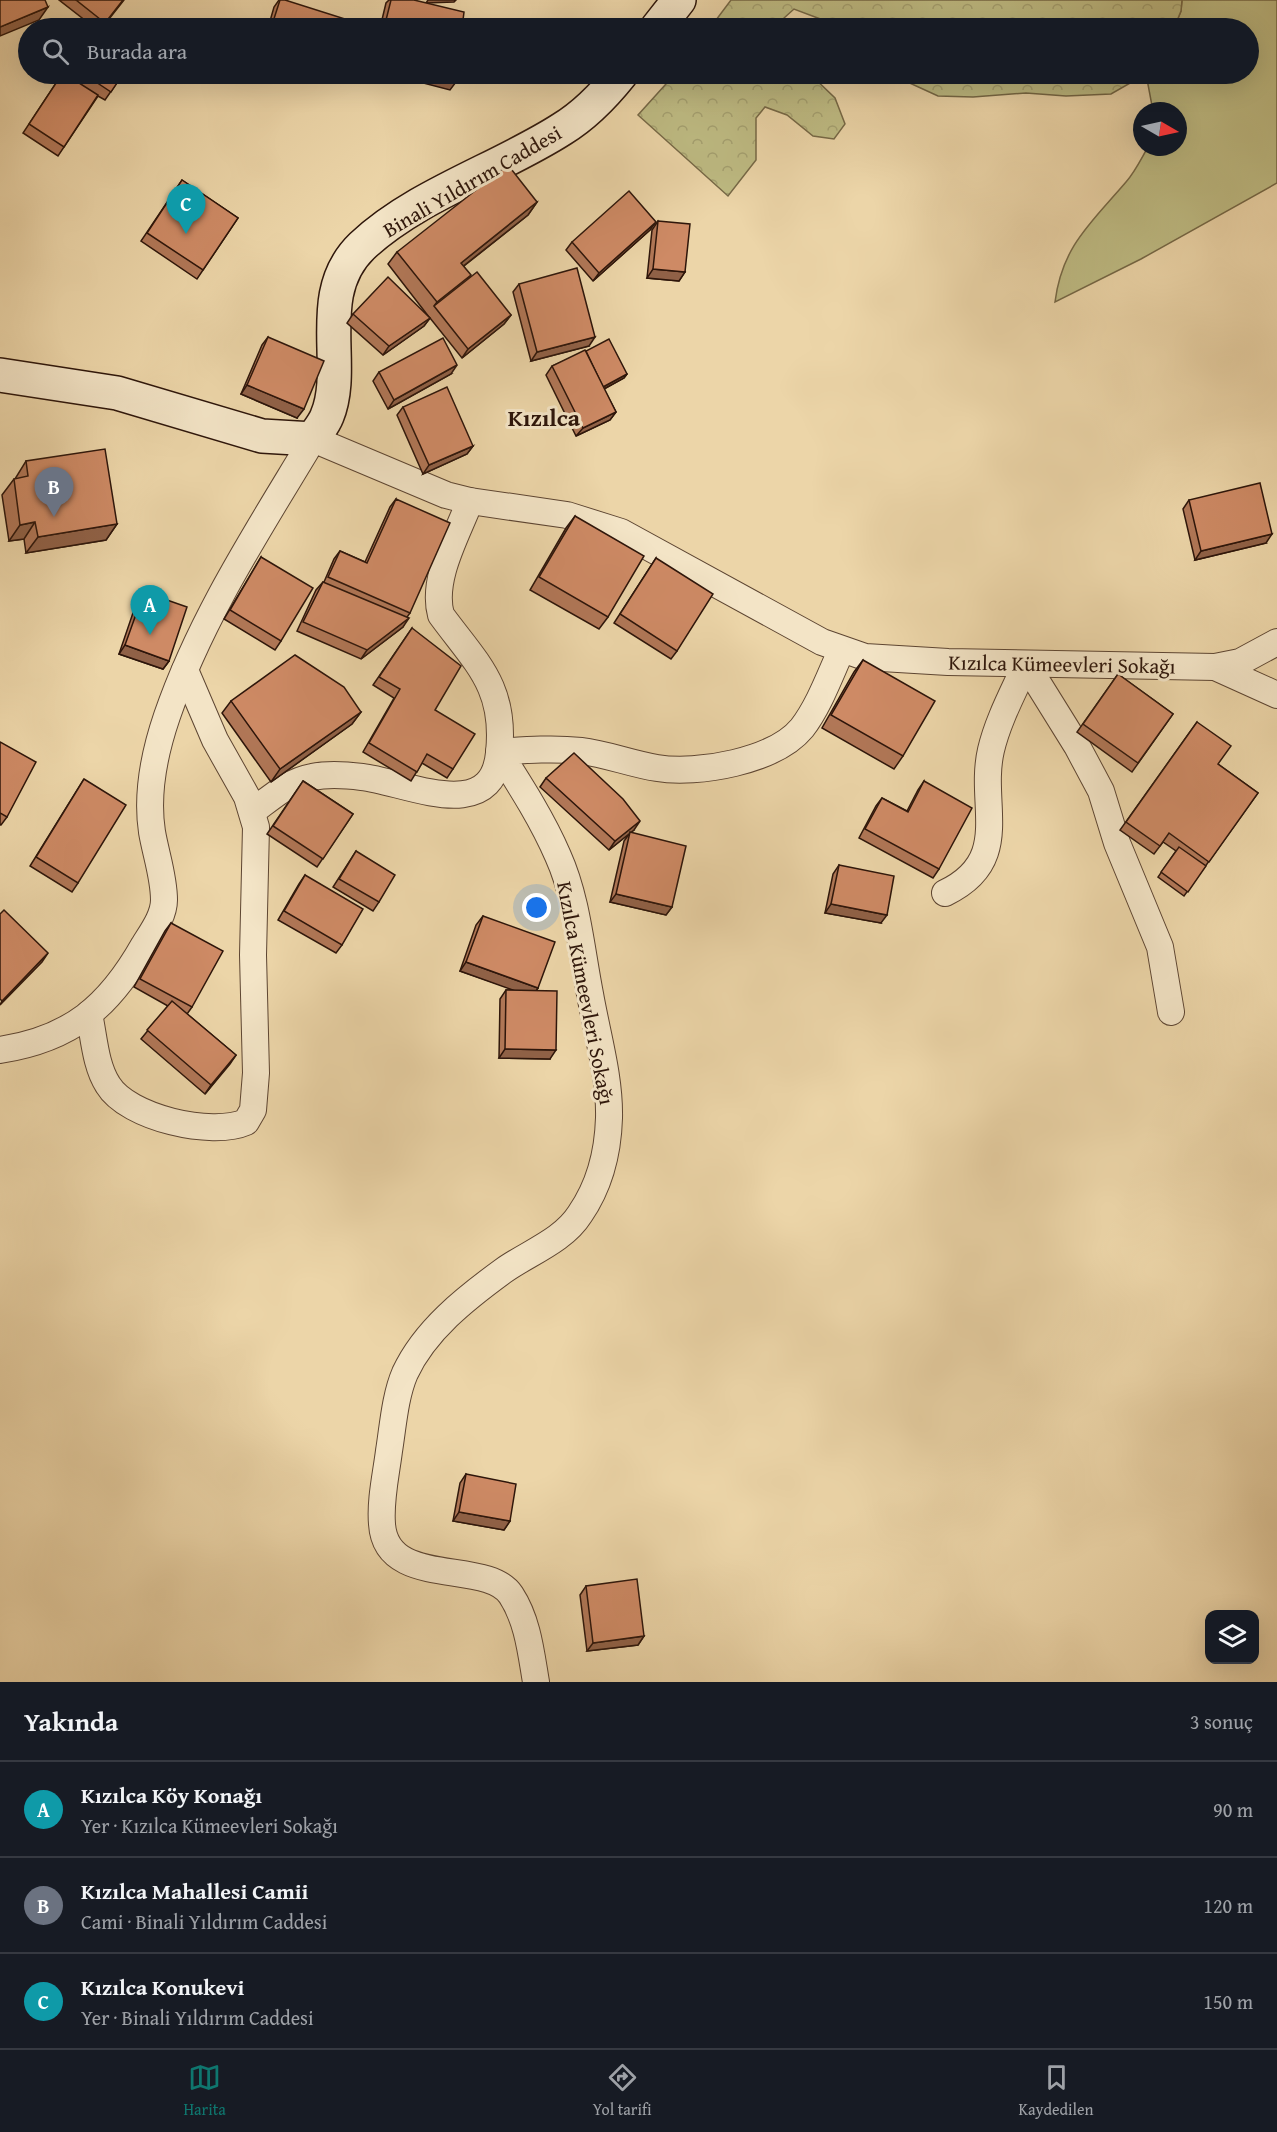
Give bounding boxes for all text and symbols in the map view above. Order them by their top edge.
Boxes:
search box [18,18,1259,84]
icon: search [39,35,72,68]
text: Burada ara [87,35,187,67]
north arrow [1133,102,1187,156]
street label: Binali Yıldırım Caddesi [377,117,567,245]
pin: C [166,184,206,234]
district label: Kızılca [508,400,581,435]
pin: B [34,468,74,517]
pin: A [130,586,170,635]
street label: Kızılca Kümeevleri Sokağı [948,647,1176,681]
street label: Kızılca Kümeevleri Sokağı [549,879,623,1108]
your location [522,893,551,922]
map controls [1205,1610,1259,1664]
button: layers [1205,1610,1259,1664]
text: Yakında [24,1702,118,1741]
text: 3 sonuç [1190,1707,1253,1736]
text: Kızılca Köy Konağı [81,1779,262,1811]
text: A [37,1795,50,1824]
text: 90 m [1213,1795,1253,1824]
text: Yer · Kızılca Kümeevleri Sokağı [81,1811,338,1840]
text: Kızılca Mahallesi Camii [81,1875,308,1907]
text: B [37,1891,50,1920]
text: 120 m [1203,1891,1253,1920]
text: Cami · Binali Yıldırım Caddesi [81,1907,327,1936]
text: Kızılca Konukevi [81,1971,244,2003]
text: C [38,1987,49,2016]
text: 150 m [1203,1987,1253,2016]
text: Yer · Binali Yıldırım Caddesi [81,2003,314,2032]
tab: Harita [183,2061,226,2121]
tab: Yol tarifi [593,2061,652,2121]
tab: Kaydedilen [1018,2061,1094,2121]

